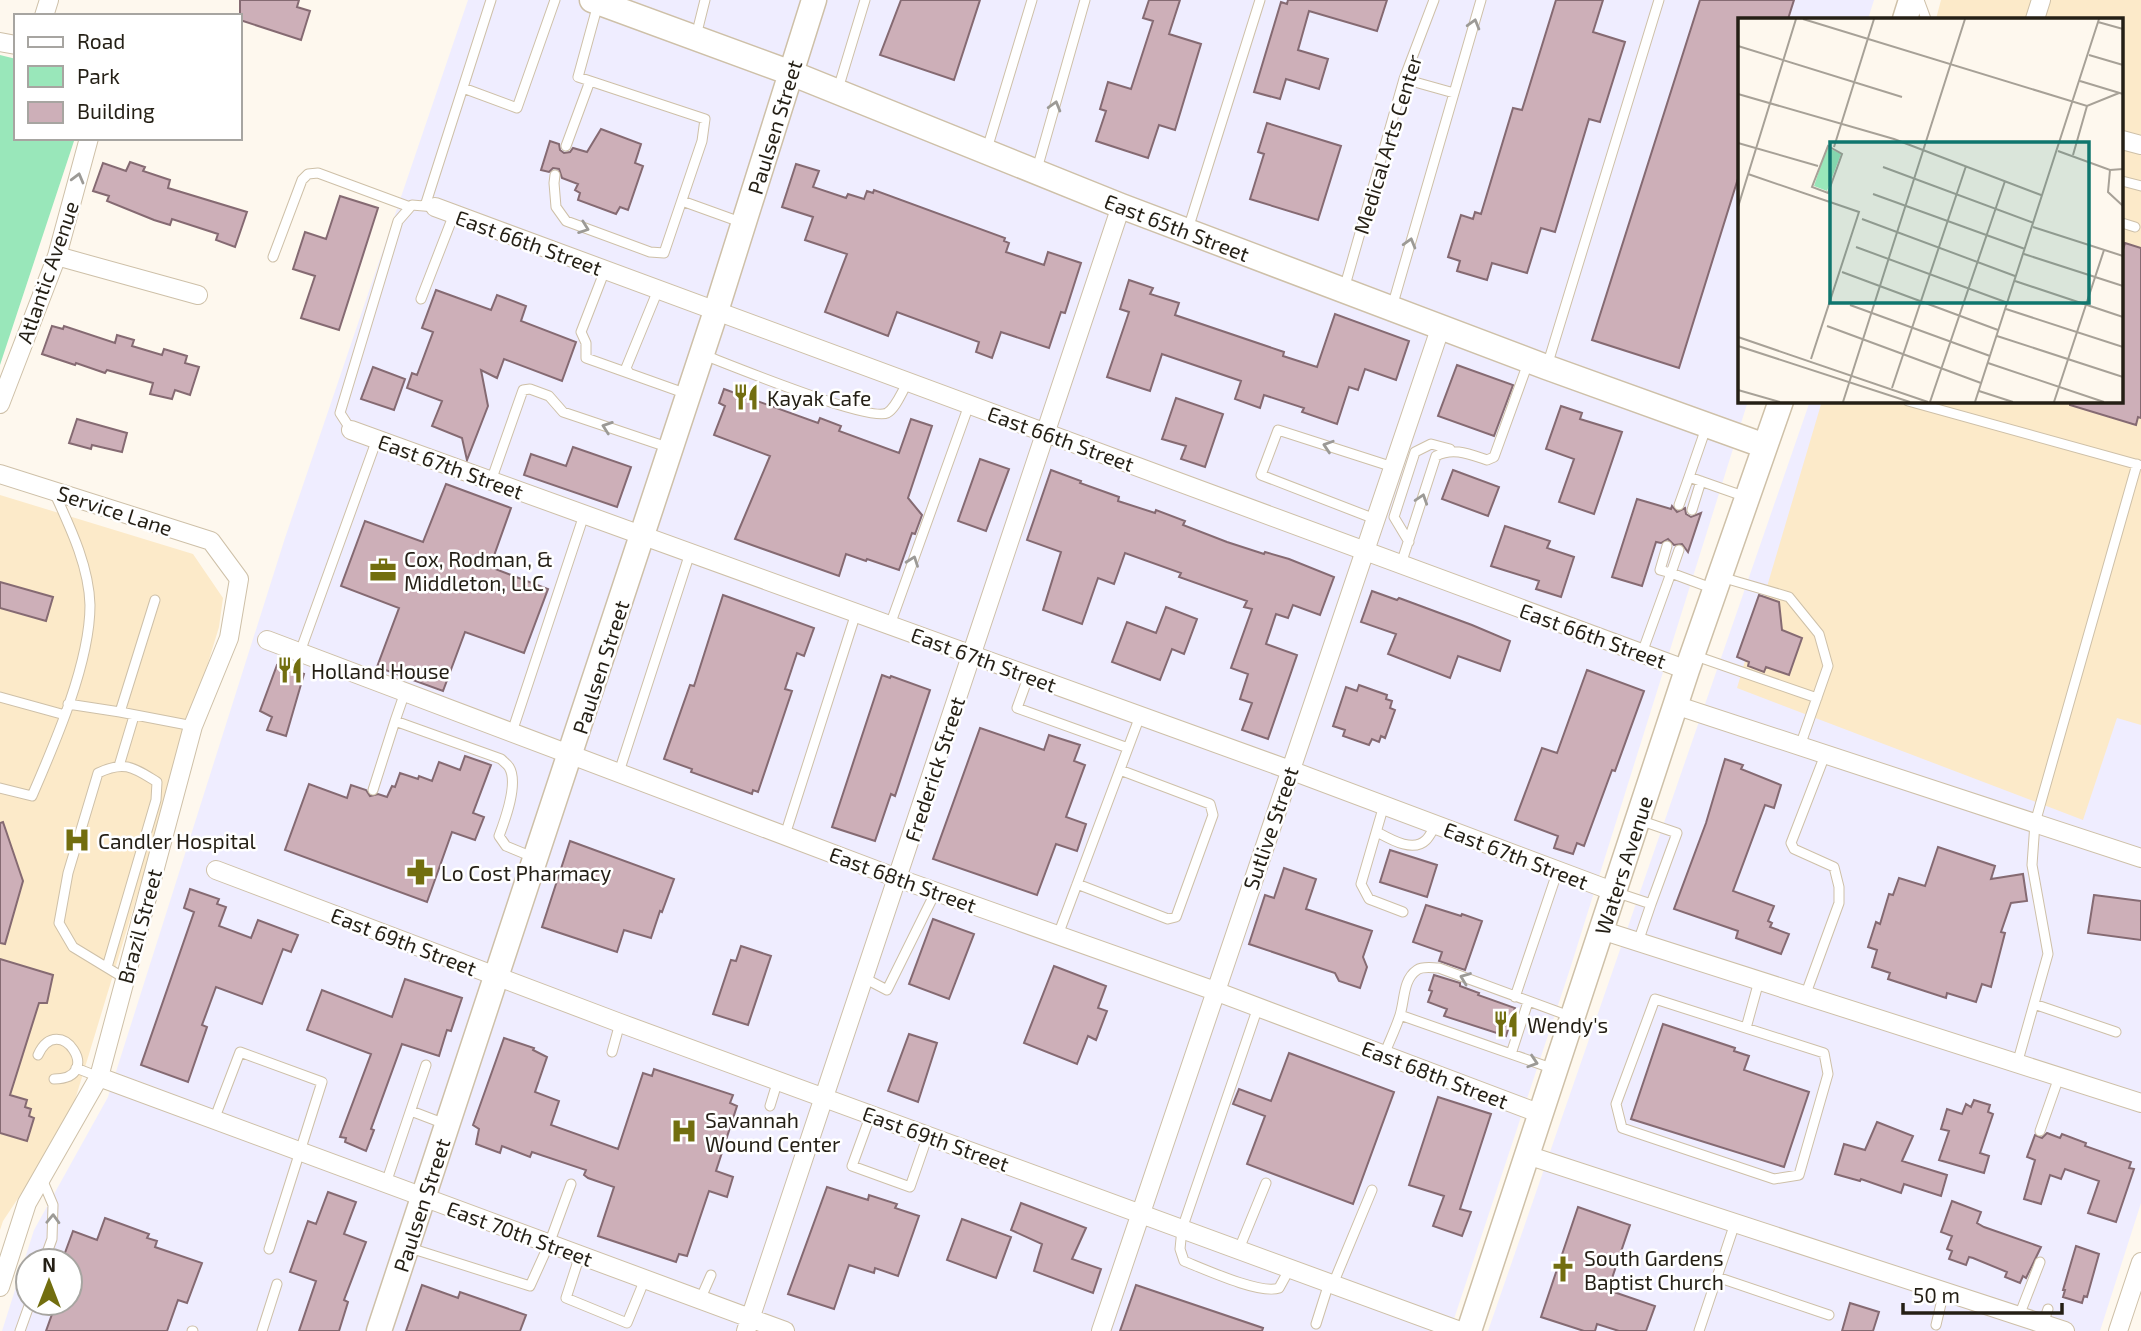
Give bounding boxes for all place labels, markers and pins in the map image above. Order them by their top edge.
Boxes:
restaurant icon: Kayak Cafe [731,382,761,412]
place label: Kayak Cafe [767,385,871,410]
place label: Cox, Rodman, & Middleton, LLC [404,546,553,595]
office icon: Cox, Rodman, & Middleton, LLC [368,555,398,585]
restaurant icon: Holland House [275,655,305,685]
place label: Holland House [311,658,450,683]
hospital icon: Candler Hospital [62,825,92,855]
place label: Candler Hospital [98,828,256,853]
pharmacy icon: Lo Cost Pharmacy [405,857,435,887]
place label: Lo Cost Pharmacy [441,860,611,885]
restaurant icon: Wendy's [1491,1009,1521,1039]
place label: Wendy's [1527,1012,1608,1037]
place label: Savannah Wound Center [705,1107,841,1156]
hospital icon: Savannah Wound Center [669,1116,699,1146]
place label: South Gardens Baptist Church [1584,1245,1724,1294]
church icon: South Gardens Baptist Church [1548,1254,1578,1284]

